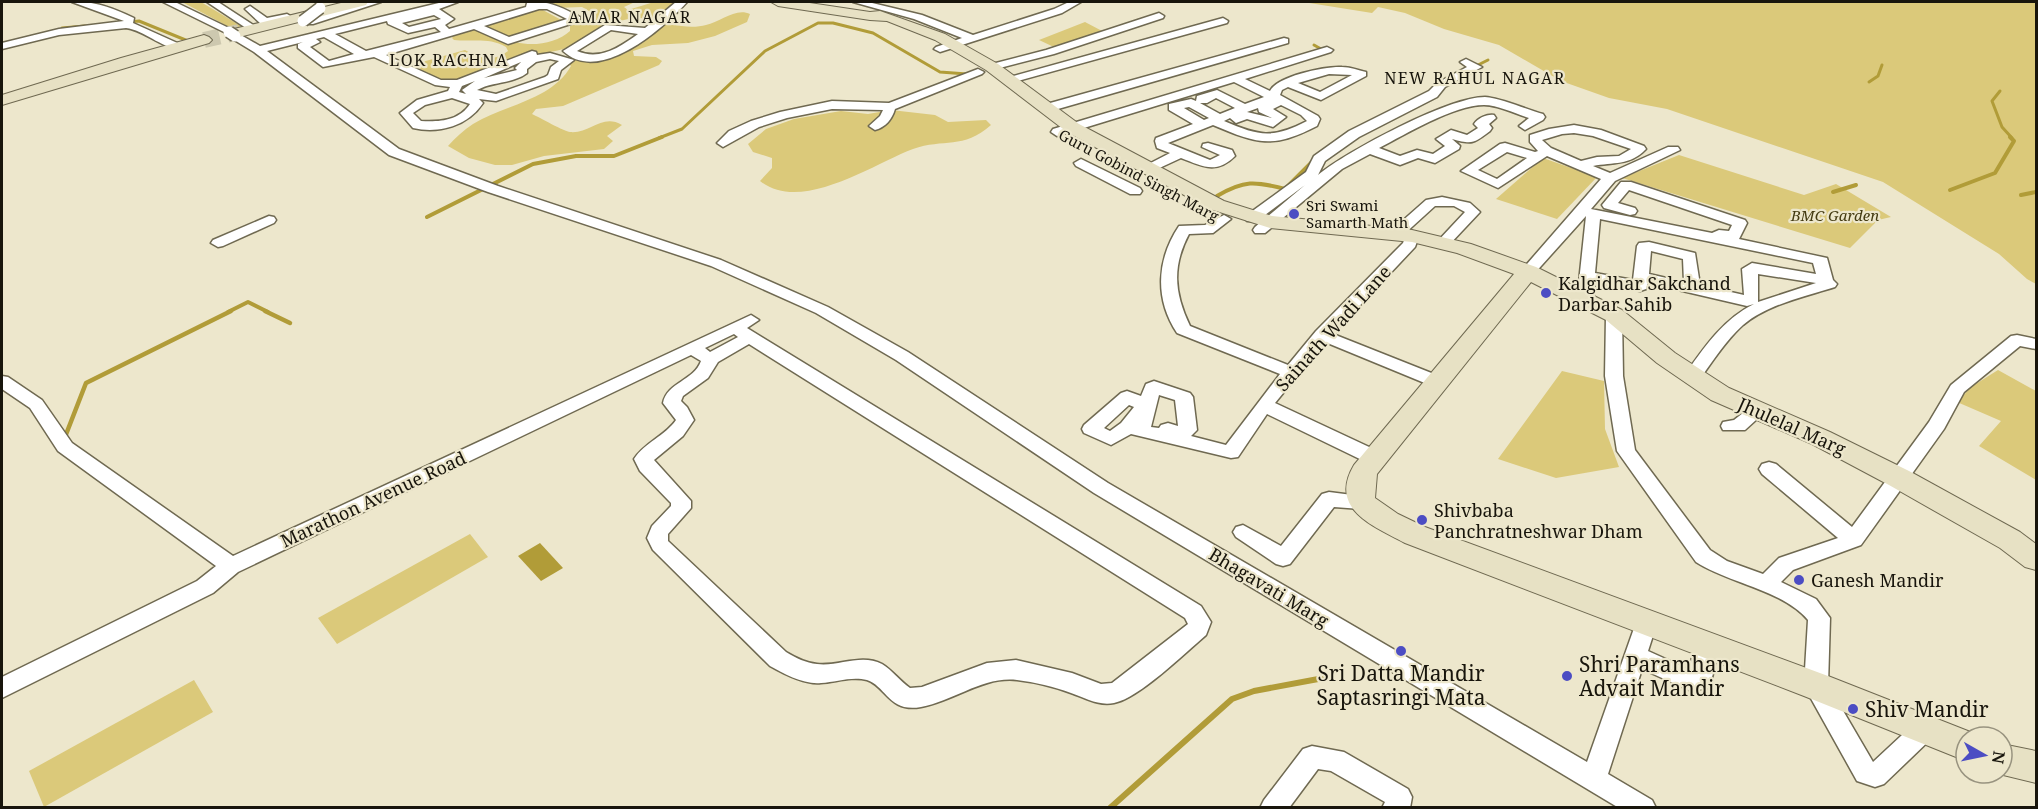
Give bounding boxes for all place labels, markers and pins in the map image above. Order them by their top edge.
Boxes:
place label: Sri Swami Samarth Math [1306,195,1409,232]
marker: Sri Swami Samarth Math [1287,207,1301,221]
place label: Kalgidhar Sakchand Darbar Sahib [1558,271,1731,316]
marker: Kalgidhar Sakchand Darbar Sahib [1539,286,1553,300]
place label: Shivbaba Panchratneshwar Dham [1434,498,1643,543]
marker: Shivbaba Panchratneshwar Dham [1415,513,1429,527]
place label: Ganesh Mandir [1811,568,1944,592]
marker: Ganesh Mandir [1792,573,1806,587]
marker: Sri Datta Mandir Saptasringi Mata [1394,644,1408,658]
place label: Shri Paramhans Advait Mandir [1579,650,1740,702]
place label: Sri Datta Mandir Saptasringi Mata [1316,659,1486,711]
marker: Shri Paramhans Advait Mandir [1560,669,1574,683]
place label: Shiv Mandir [1865,695,1989,723]
marker: Shiv Mandir [1846,702,1860,716]

